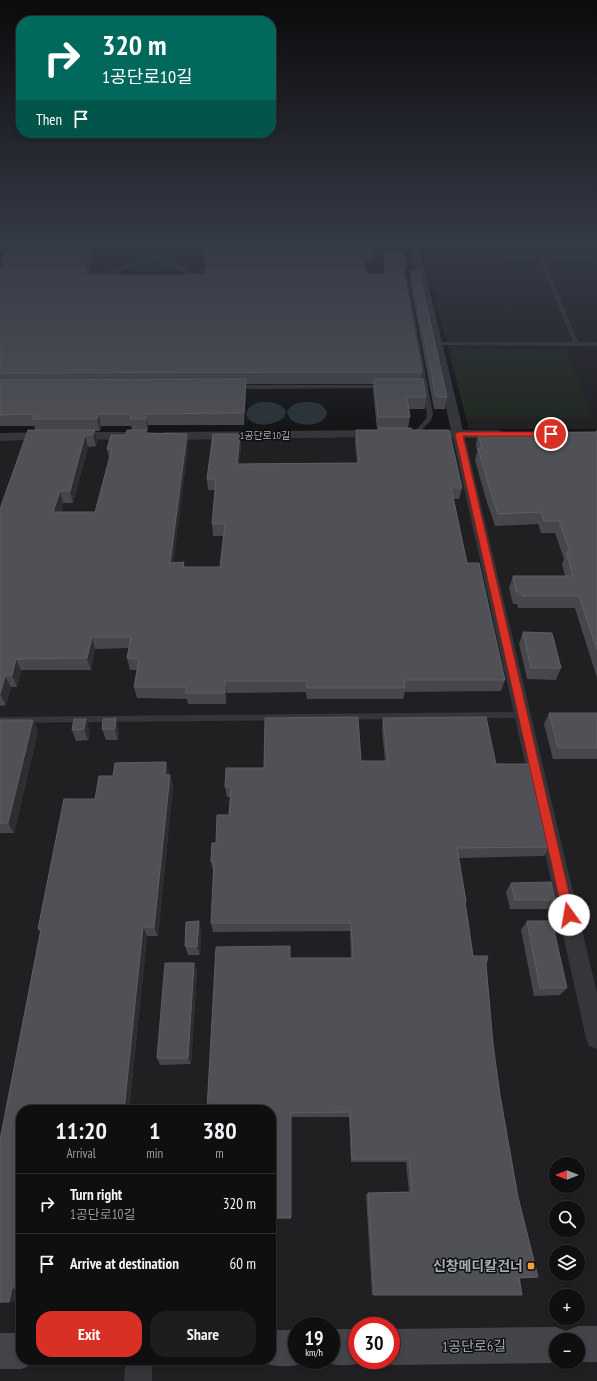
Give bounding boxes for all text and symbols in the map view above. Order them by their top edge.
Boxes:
text: 320 m [102,26,166,63]
icon: right [36,32,88,84]
text: 1공단로10길 [102,65,193,88]
icon: arrive [70,108,92,130]
text: Then [36,110,62,129]
pin [534,417,568,451]
icon: arrive [540,423,562,445]
street label: 1공단로10길 [240,429,290,442]
position arrow [548,894,590,936]
text: 11:20 [55,1115,107,1146]
text: 1 [149,1115,160,1146]
text: 380 [202,1115,237,1146]
text: Arrival [66,1145,96,1162]
text: min [146,1145,163,1162]
text: m [215,1145,224,1162]
north arrow [549,1157,585,1193]
map controls [549,1157,585,1369]
text: Turn right [70,1185,122,1204]
icon: right [36,1193,58,1215]
text: 320 m [223,1194,256,1213]
button: search [549,1201,585,1237]
text: 1공단로10길 [70,1206,135,1223]
button: layers [549,1245,585,1281]
icon: arrive [36,1253,58,1275]
text: Arrive at destination [70,1254,179,1273]
text: 60 m [230,1254,256,1273]
place label: 신창메디칼건너 [433,1257,523,1275]
marker: 신창메디칼건너 [526,1261,536,1271]
button: + [549,1289,585,1325]
button: Exit [36,1311,142,1357]
button: Share [150,1311,256,1357]
speed limit sign: 30 [348,1317,400,1369]
text: 19 [304,1325,324,1351]
button: − [549,1333,585,1369]
street label: 1공단로6길 [442,1336,506,1356]
text: km/h [305,1346,323,1359]

